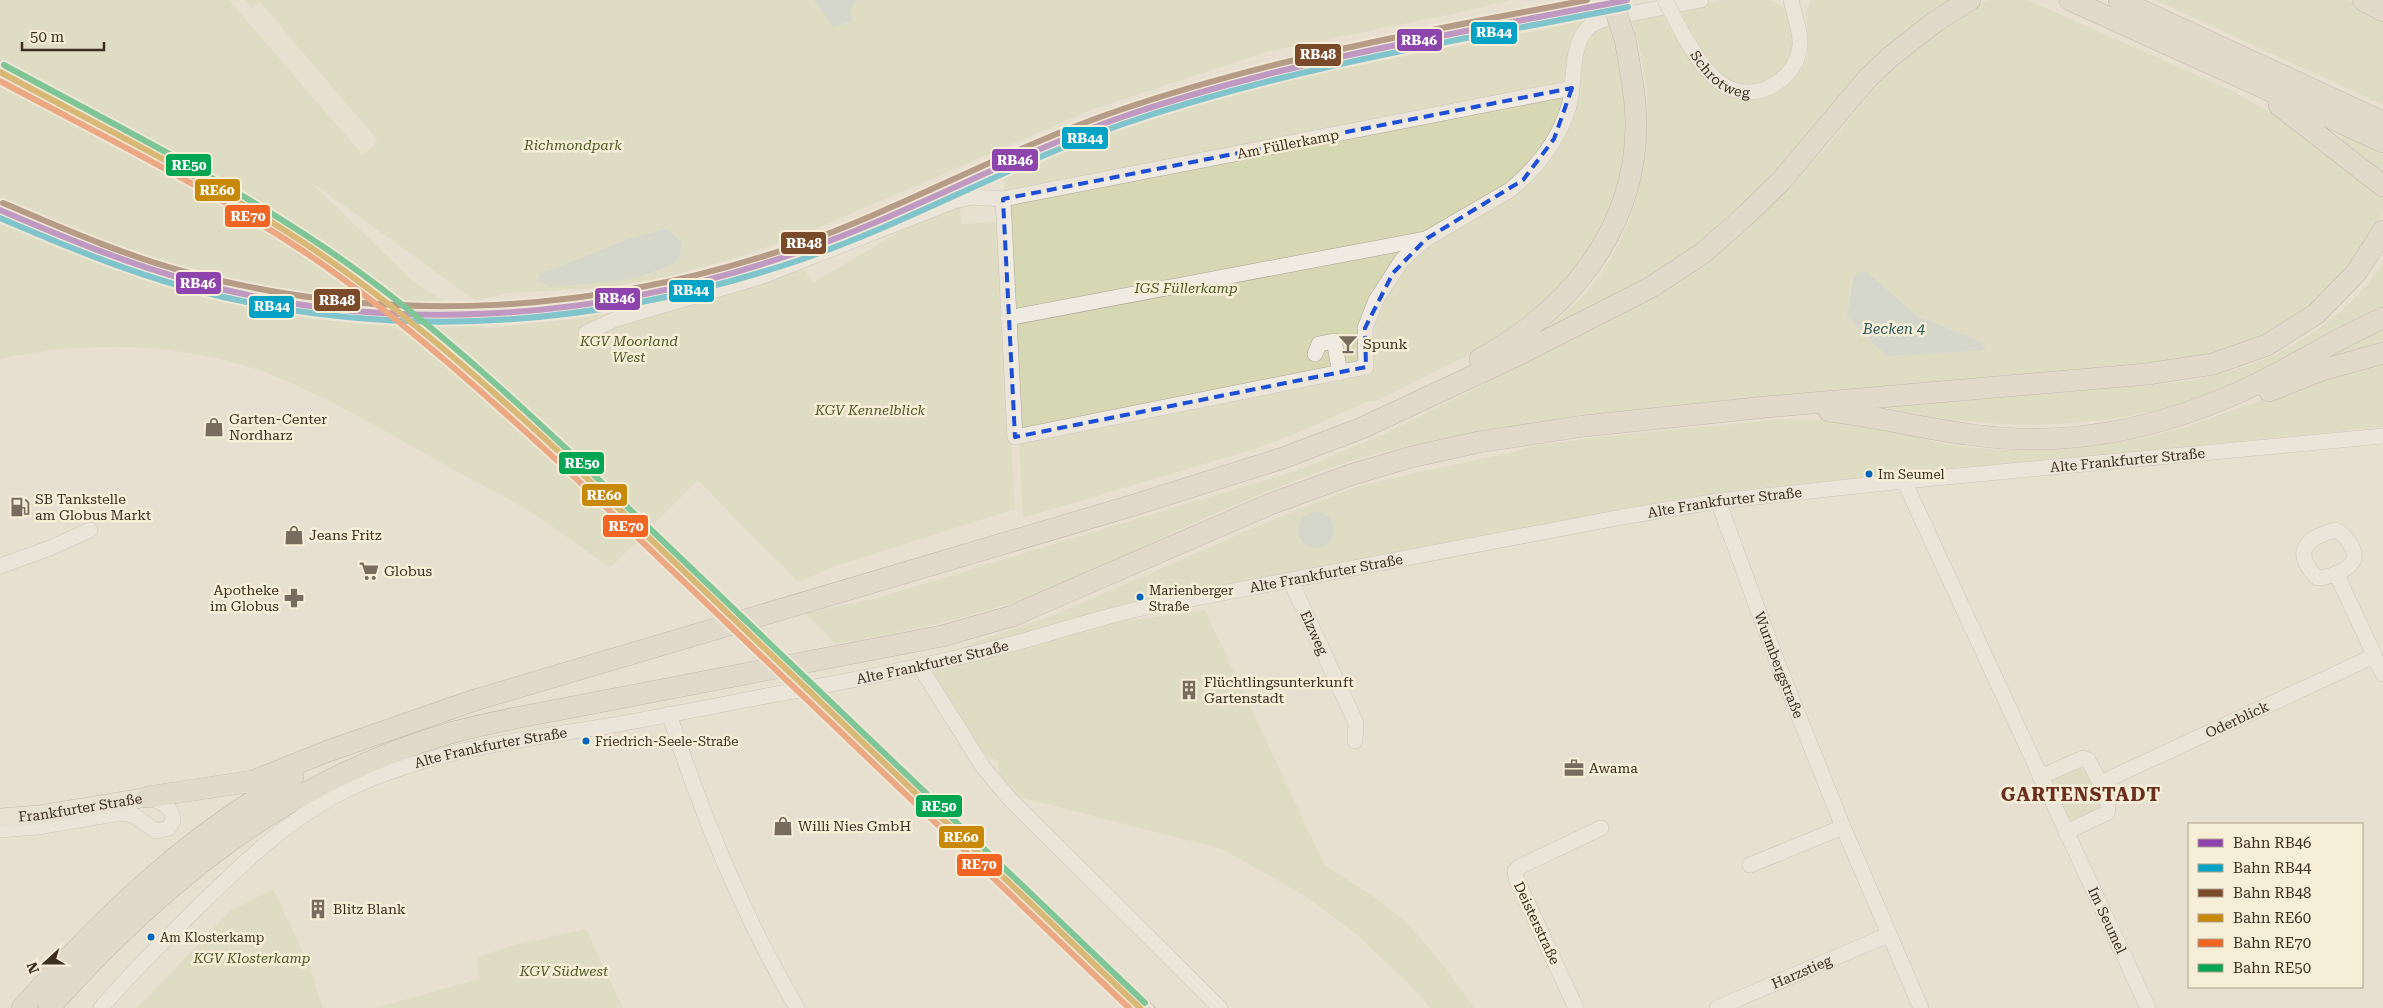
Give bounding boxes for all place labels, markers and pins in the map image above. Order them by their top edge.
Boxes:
bar icon: Spunk [1337,333,1359,355]
place label: Spunk [1363,336,1407,352]
place label: Garten-Center Nordharz [229,411,327,443]
shop icon: Garten-Center Nordharz [203,416,225,438]
place label: Im Seumel [1878,467,1944,482]
marker: Im Seumel [1864,469,1874,479]
place label: SB Tankstelle am Globus Markt [35,491,151,523]
fuel station icon: SB Tankstelle am Globus Markt [9,496,31,518]
shop icon: Jeans Fritz [283,524,305,546]
place label: Jeans Fritz [309,527,382,543]
supermarket icon: Globus [358,560,380,582]
place label: Globus [384,563,433,579]
place label: Apotheke im Globus [210,582,279,614]
place label: Marienberger Straße [1149,583,1234,614]
pharmacy icon: Apotheke im Globus [283,587,305,609]
marker: Marienberger Straße [1135,592,1145,602]
place label: Flüchtlingsunterkunft Gartenstadt [1204,674,1354,706]
building icon: Flüchtlingsunterkunft Gartenstadt [1178,679,1200,701]
place label: Friedrich-Seele-Straße [595,734,738,749]
marker: Friedrich-Seele-Straße [581,736,591,746]
office icon: Awama [1563,757,1585,779]
place label: Awama [1589,760,1638,776]
shop icon: Willi Nies GmbH [772,815,794,837]
place label: Willi Nies GmbH [798,818,911,834]
building icon: Blitz Blank [307,898,329,920]
place label: Blitz Blank [333,901,406,917]
place label: Am Klosterkamp [160,930,264,945]
marker: Am Klosterkamp [146,932,156,942]

